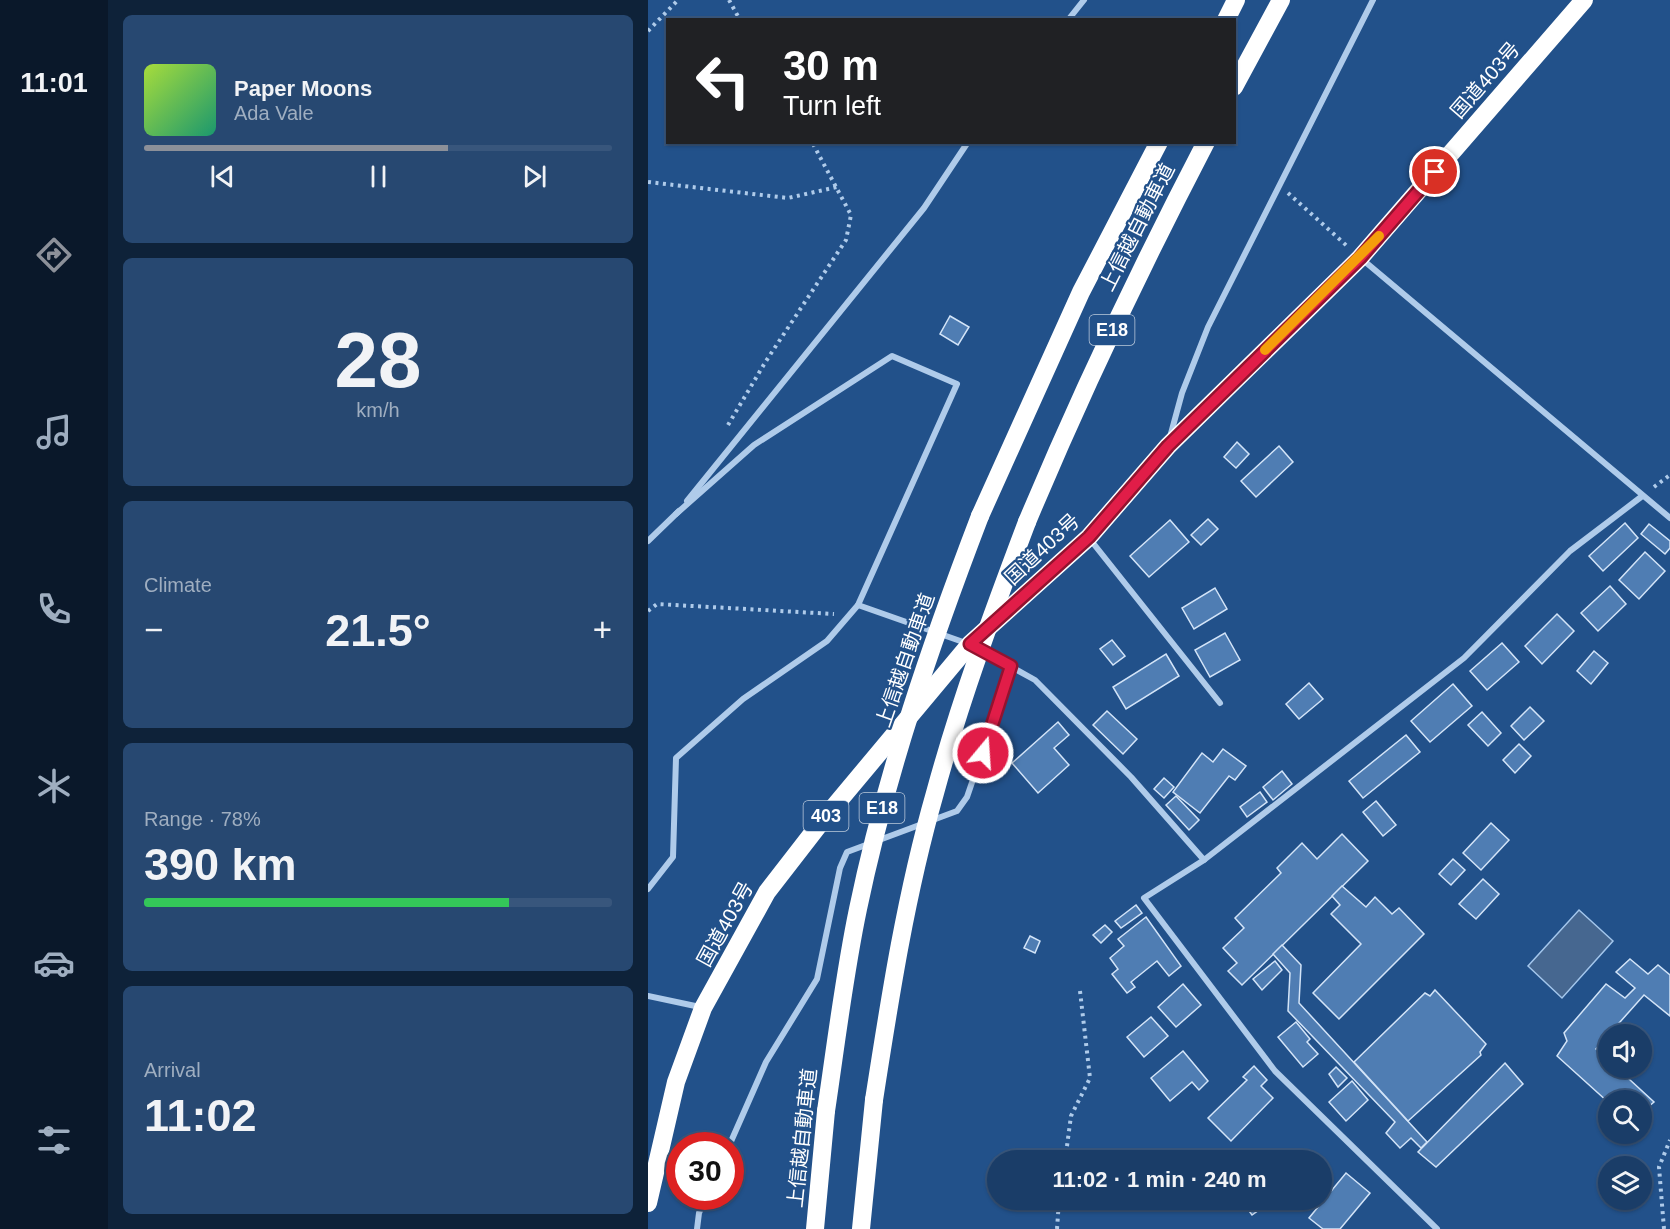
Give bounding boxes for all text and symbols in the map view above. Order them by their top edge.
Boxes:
street label: 国道403号 [1446,38,1524,122]
icon: left [684,42,762,120]
text: 30 m [783,42,879,89]
text: 11:01 [20,68,88,98]
text: Paper Moons [234,76,372,101]
text: Turn left [783,91,881,121]
text: Ada Vale [234,102,314,124]
pin [1409,146,1460,197]
icon: arrive [1418,155,1451,188]
icon: previous [206,160,239,193]
icon: pause [362,160,395,193]
icon: next [518,160,551,193]
street label: 上信越自動車道 [1095,160,1179,294]
icon: directions [33,234,75,276]
road number: E18 [1090,315,1134,345]
text: 28 [335,316,421,404]
text: km/h [356,399,400,421]
icon: music [33,411,75,453]
street label: 国道403号 [1000,509,1084,589]
text: Climate [144,574,212,596]
icon: phone [33,588,75,630]
street label: 上信越自動車道 [872,590,938,730]
text: 21.5° [325,605,431,656]
text: − [144,611,163,648]
text: + [593,611,612,648]
position arrow [951,721,1015,785]
icon: climate [33,765,75,807]
road number: E18 [860,793,904,823]
road number: 403 [804,801,849,831]
text: Range · 78% [144,808,261,830]
text: 390 km [144,839,297,890]
street label: 国道403号 [693,878,757,970]
icon: car [33,942,75,984]
map controls [1598,1024,1652,1210]
button: sound [1598,1024,1652,1078]
text: Arrival [144,1059,201,1081]
street label: 上信越自動車道 [784,1067,820,1209]
text: 11:02 [144,1090,257,1141]
button: search [1598,1090,1652,1144]
icon: filters [33,1119,75,1161]
speed limit sign: 30 [666,1132,744,1210]
button: layers [1598,1156,1652,1210]
text: 11:02 · 1 min · 240 m [1053,1167,1267,1192]

